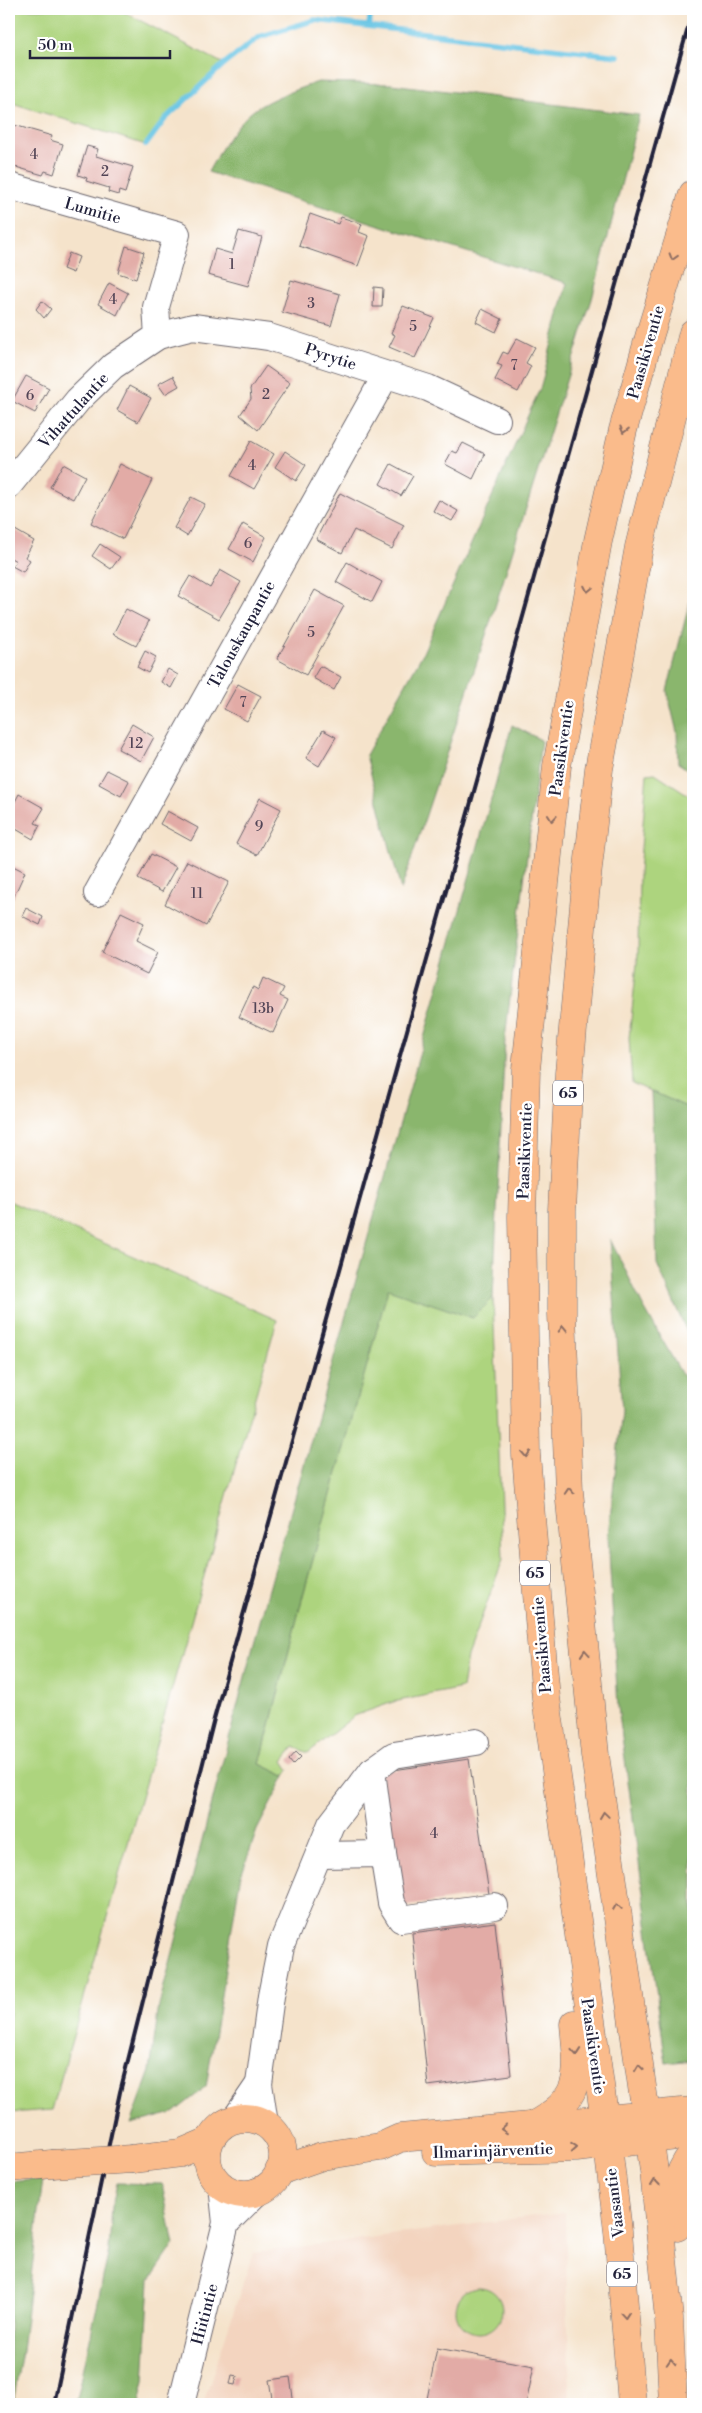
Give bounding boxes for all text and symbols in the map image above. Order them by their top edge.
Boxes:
scale bar [30,28,170,60]
text: 50 m [38,36,72,55]
house number: 4 [30,146,38,164]
house number: 2 [101,163,109,181]
street label: Lumitie [62,193,123,229]
one-way arrow [668,252,678,261]
house number: 1 [229,256,235,274]
house number: 4 [109,291,117,309]
house number: 3 [307,295,315,313]
street label: Paasikiventie [623,303,669,401]
house number: 5 [409,318,417,336]
street label: Pyrytie [302,339,359,375]
house number: 7 [510,357,518,375]
street label: Vihattulantie [34,369,113,454]
house number: 2 [262,386,270,404]
house number: 6 [26,387,35,405]
one-way arrow [619,426,630,435]
house number: 4 [248,457,256,475]
house number: 6 [244,535,253,553]
street label: Talouskaupantie [204,577,280,692]
one-way arrow [584,584,594,593]
house number: 5 [307,624,315,642]
house number: 7 [239,694,247,712]
street label: Paasikiventie [545,699,579,797]
house number: 12 [129,735,143,753]
one-way arrow [547,814,558,822]
house number: 9 [255,818,263,836]
house number: 11 [191,885,203,903]
house number: 13b [252,1000,274,1018]
road number: 65 [553,1080,583,1106]
street label: Paasikiventie [513,1102,537,1200]
one-way arrow [558,1325,568,1332]
one-way arrow [521,1450,531,1458]
one-way arrow [564,1487,575,1495]
road number: 65 [520,1560,550,1586]
street label: Paasikiventie [528,1596,556,1694]
one-way arrow [580,1649,591,1657]
one-way arrow [599,1810,609,1819]
house number: 4 [430,1825,438,1843]
one-way arrow [612,1902,623,1910]
street label: Paasikiventie [576,1997,610,2095]
one-way arrow [570,2048,581,2056]
one-way arrow [635,2063,645,2072]
one-way arrow [500,2123,508,2134]
street label: Ilmarinjärventie [433,2139,553,2163]
one-way arrow [571,2142,579,2153]
street label: Vaasantie [601,2167,629,2240]
one-way arrow [650,2179,661,2187]
road number: 65 [607,2262,637,2286]
street label: Hiitintie [187,2281,223,2347]
one-way arrow [619,2311,630,2319]
one-way arrow [665,2357,676,2365]

